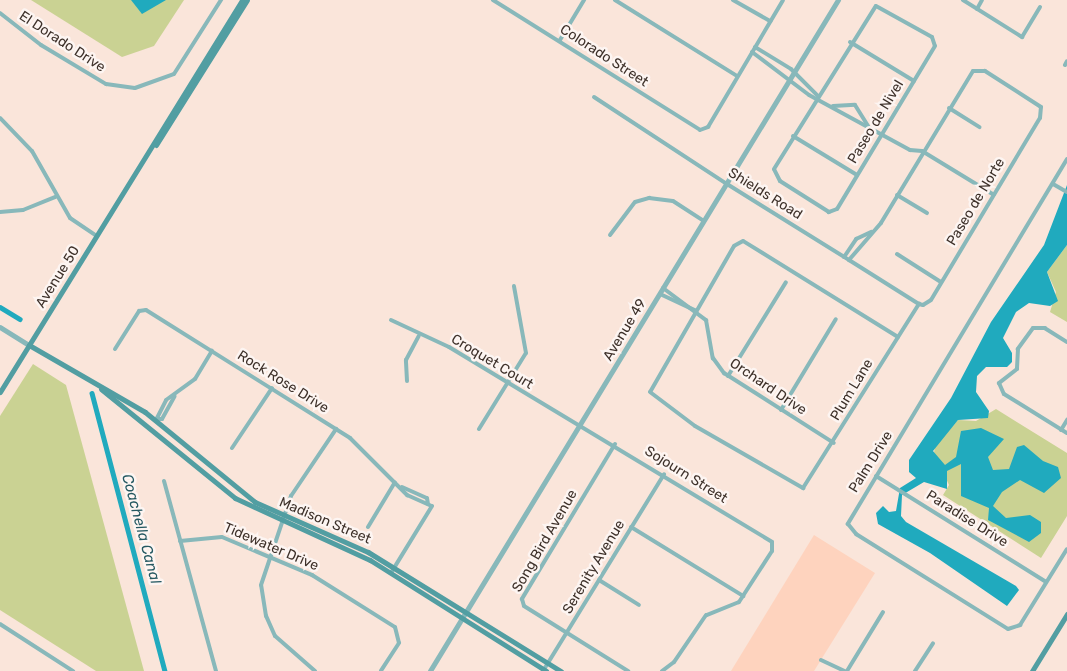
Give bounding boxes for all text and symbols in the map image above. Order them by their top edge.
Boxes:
street label: El Dorado Drive [16,8,108,76]
street label: Colorado Street [557,21,651,91]
street label: Paseo de Nivel [844,77,908,167]
street label: Paseo de Norte [943,155,1009,249]
street label: Shields Road [725,165,805,223]
street label: Avenue 50 [32,243,84,311]
street label: Avenue 49 [600,296,650,364]
street label: Croquet Court [448,331,536,393]
street label: Rock Rose Drive [234,347,332,417]
street label: Orchard Drive [726,355,810,419]
street label: Plum Lane [827,356,877,424]
street label: Palm Drive [845,428,897,496]
street label: Sojourn Street [641,443,731,507]
water label: Coachella Canal [118,472,164,586]
street label: Song Bird Avenue [509,487,581,595]
street label: Paradise Drive [923,487,1011,551]
street label: Madison Street [277,494,373,548]
street label: Serenity Avenue [559,517,629,617]
street label: Tidewater Drive [221,519,321,575]

